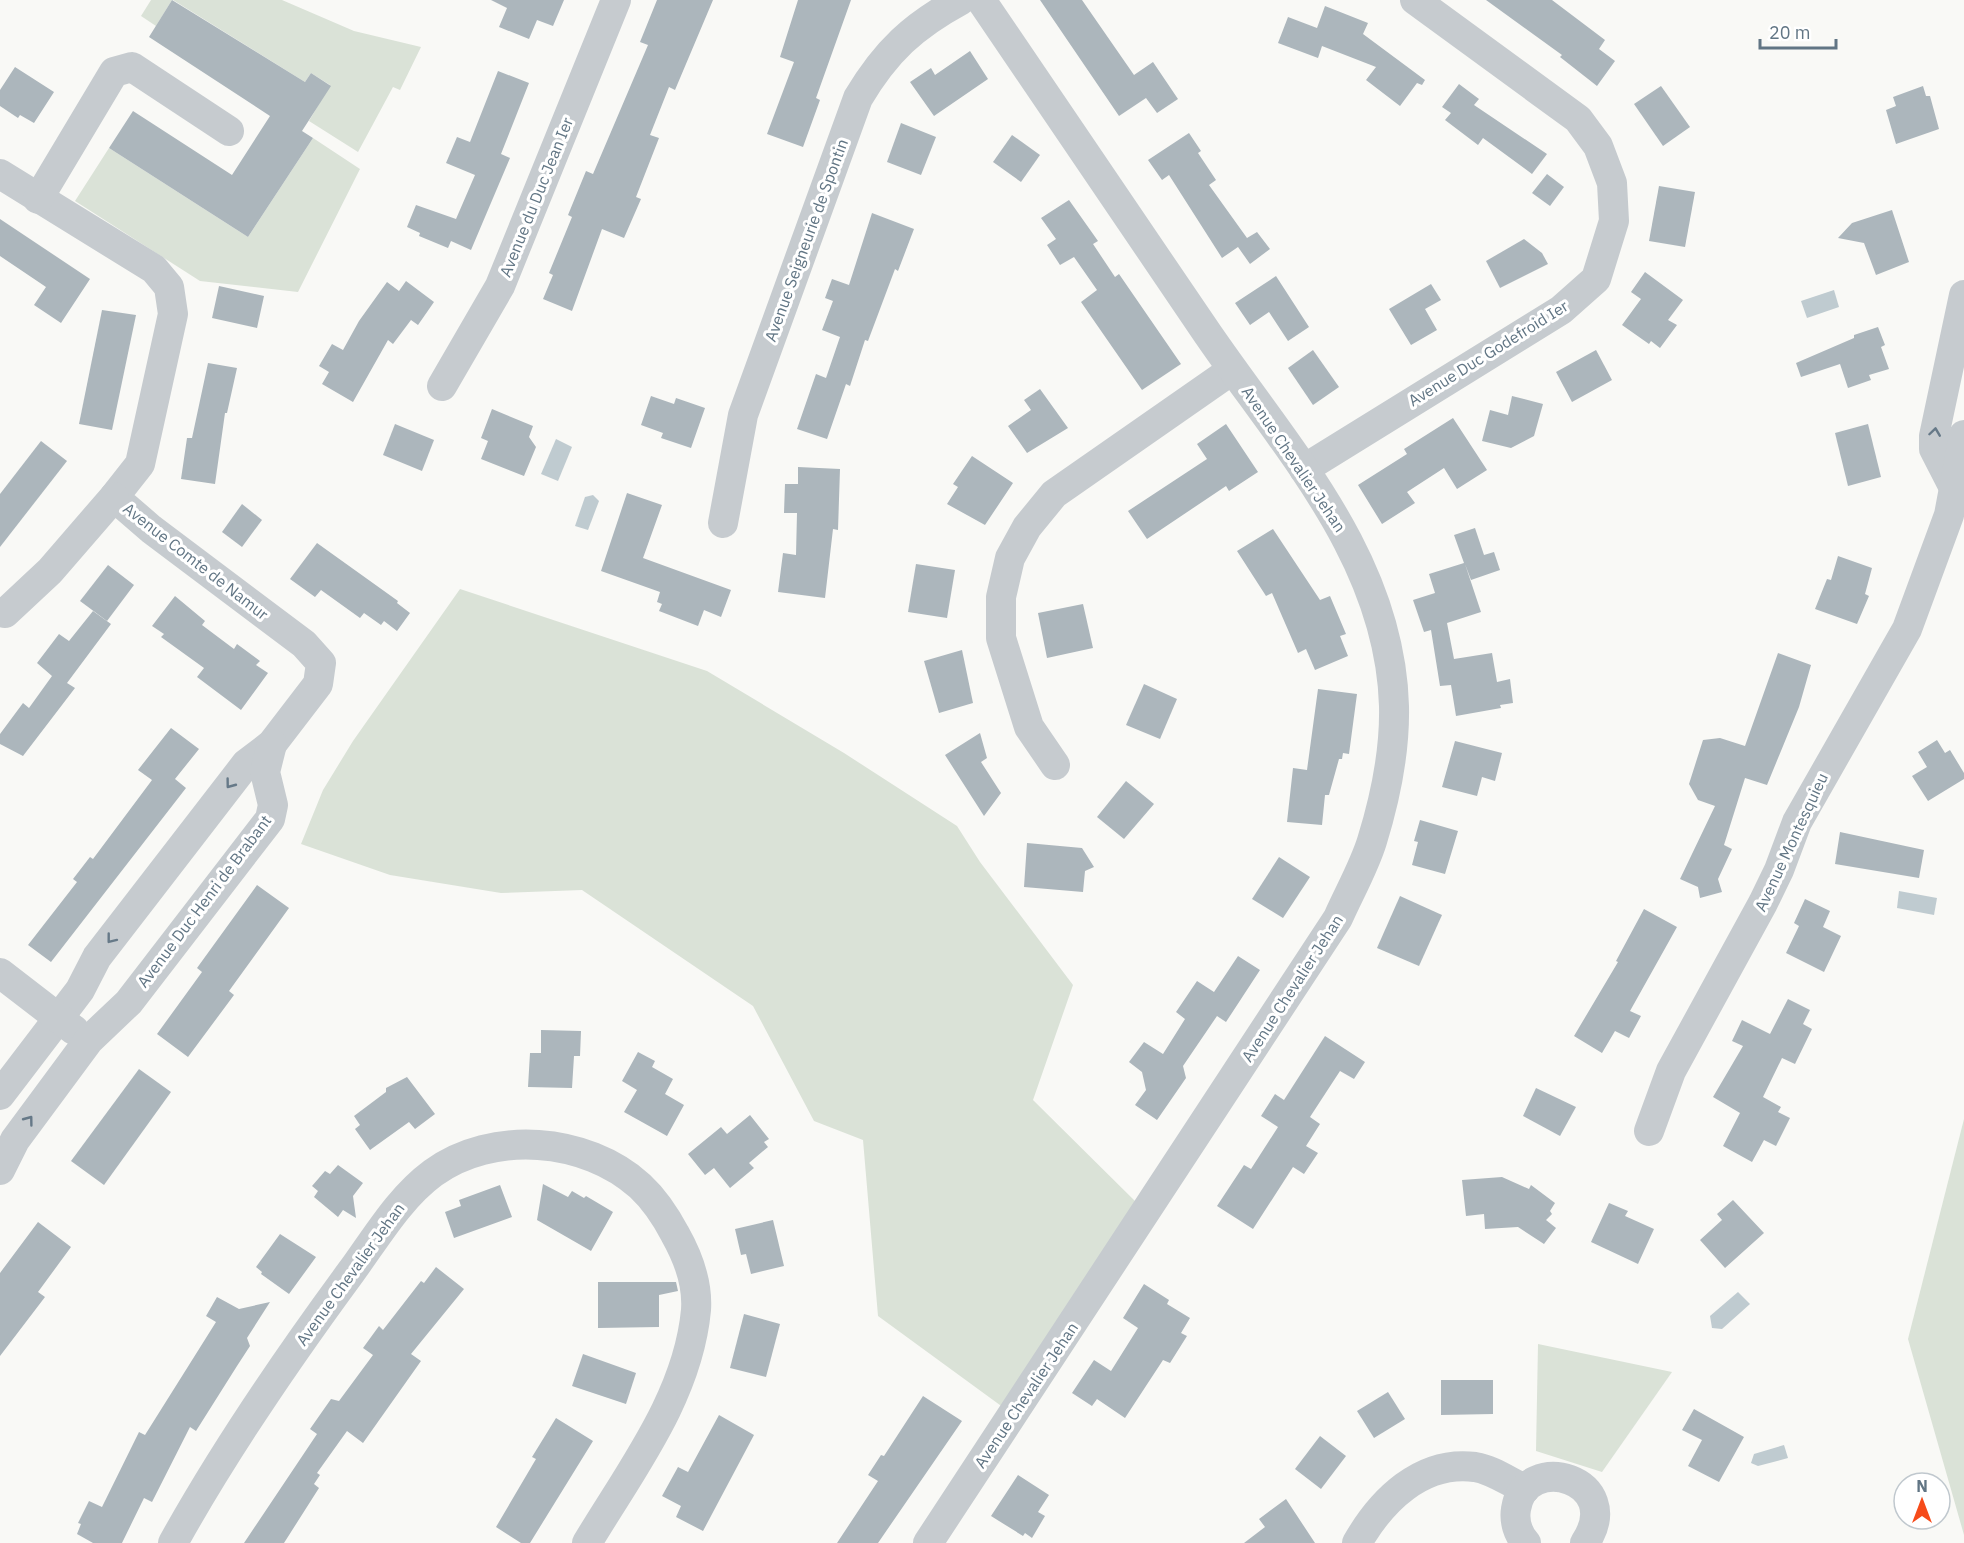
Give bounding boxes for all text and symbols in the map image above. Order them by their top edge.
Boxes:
scale bar [1760,12,1836,50]
text: 20 m [1769,21,1811,44]
street label: Avenue du Duc Jean Ier [495,114,577,280]
street label: Avenue Seigneurie de Spontin [760,136,852,344]
street label: Avenue Duc Godefroid Ier [1404,295,1572,410]
street label: Avenue Chevalier Jehan [1238,382,1350,536]
one-way arrow [1929,427,1941,436]
street label: Avenue Comte de Namur [119,498,273,624]
street label: Avenue Montesquieu [1750,770,1832,914]
one-way arrow [227,777,238,788]
street label: Avenue Duc Henri de Brabant [133,811,275,991]
street label: Avenue Chevalier Jehan [1237,911,1347,1065]
one-way arrow [108,932,119,943]
one-way arrow [22,1115,33,1126]
street label: Avenue Chevalier Jehan [291,1199,409,1349]
street label: Avenue Chevalier Jehan [970,1318,1082,1472]
north arrow [1892,1471,1952,1531]
text: N [1916,1476,1928,1496]

